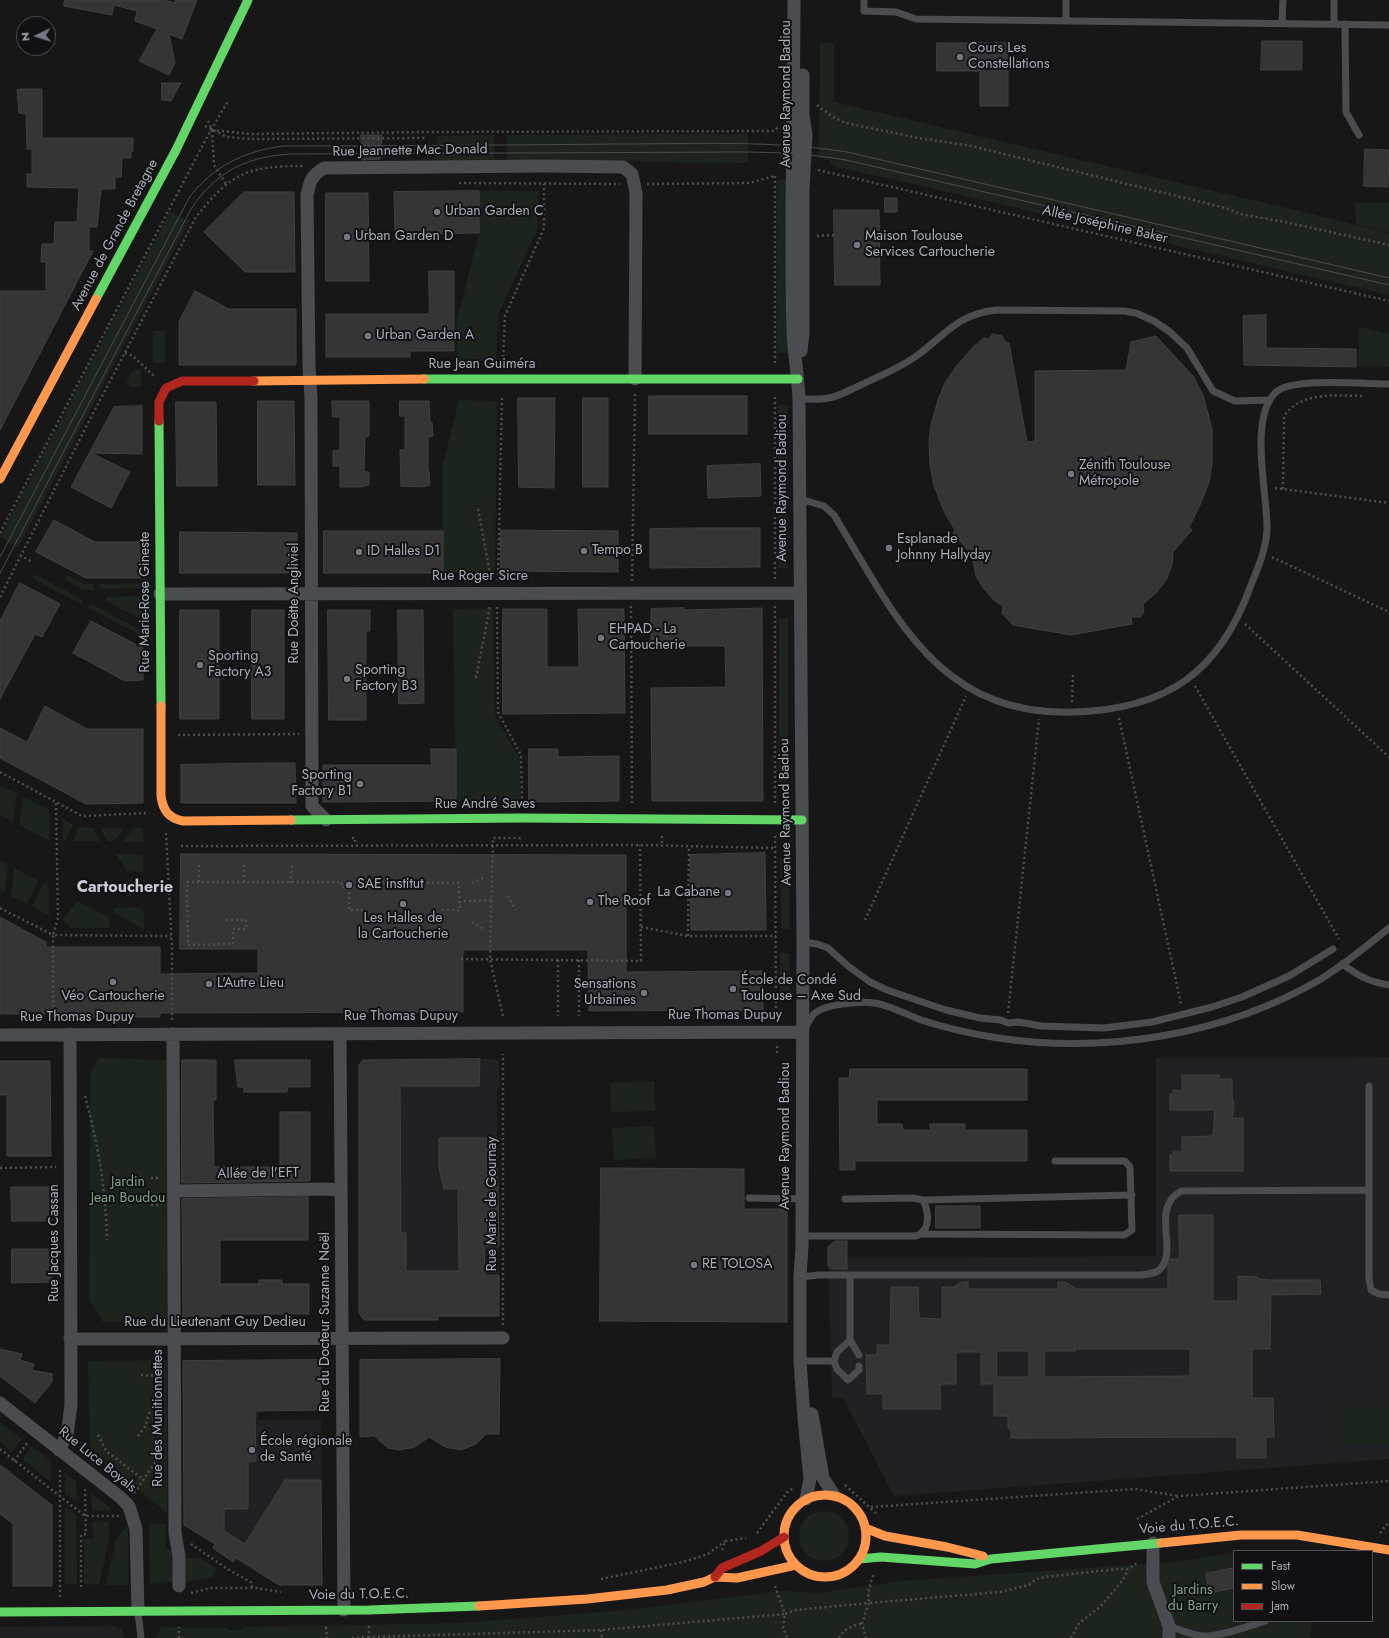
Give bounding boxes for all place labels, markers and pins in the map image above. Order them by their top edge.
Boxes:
place label: Cours Les Constellations [968,41,1050,74]
marker: Cours Les Constellations [955,52,965,62]
place label: Urban Garden C [445,204,544,220]
marker: Urban Garden C [432,207,442,217]
place label: Urban Garden D [355,229,453,245]
place label: Maison Toulouse Services Cartoucherie [865,229,995,262]
marker: Urban Garden D [342,232,352,242]
marker: Maison Toulouse Services Cartoucherie [852,240,862,250]
place label: Urban Garden A [376,328,474,344]
marker: Urban Garden A [363,331,373,341]
place label: Zénith Toulouse Métropole [1079,458,1170,490]
marker: Zénith Toulouse Métropole [1066,469,1076,479]
place label: Esplanade Johnny Hallyday [897,532,990,564]
place label: Tempo B [592,543,643,559]
marker: Esplanade Johnny Hallyday [884,543,894,553]
place label: ID Halles D1 [367,544,440,560]
marker: Tempo B [579,546,589,556]
marker: ID Halles D1 [354,547,364,557]
place label: EHPAD - La Cartoucherie [609,622,685,654]
marker: EHPAD - La Cartoucherie [596,633,606,643]
place label: Sporting Factory A3 [208,649,271,682]
marker: Sporting Factory A3 [195,660,205,670]
place label: Sporting Factory B3 [355,663,417,696]
marker: Sporting Factory B3 [342,674,352,684]
place label: Sporting Factory B1 [291,768,352,800]
marker: Sporting Factory B1 [355,779,365,789]
place label: SAE institut [357,877,424,893]
marker: SAE institut [344,880,354,890]
place label: La Cabane [657,885,720,901]
marker: La Cabane [723,888,733,898]
place label: The Roof [598,894,650,910]
marker: The Roof [585,897,595,907]
marker: Les Halles de la Cartoucherie [398,899,408,909]
place label: Les Halles de la Cartoucherie [358,911,448,944]
place label: École de Condé Toulouse – Axe Sud [741,973,861,1006]
place label: L'Autre Lieu [217,976,284,992]
marker: Véo Cartoucherie [108,977,118,987]
place label: Sensations Urbaines [574,977,636,1010]
marker: L'Autre Lieu [204,979,214,989]
marker: École de Condé Toulouse – Axe Sud [728,984,738,994]
marker: Sensations Urbaines [639,988,649,998]
place label: Véo Cartoucherie [61,989,165,1005]
place label: RE TOLOSA [702,1257,772,1273]
marker: RE TOLOSA [689,1260,699,1270]
place label: École régionale de Santé [260,1434,352,1466]
marker: École régionale de Santé [247,1445,257,1455]

